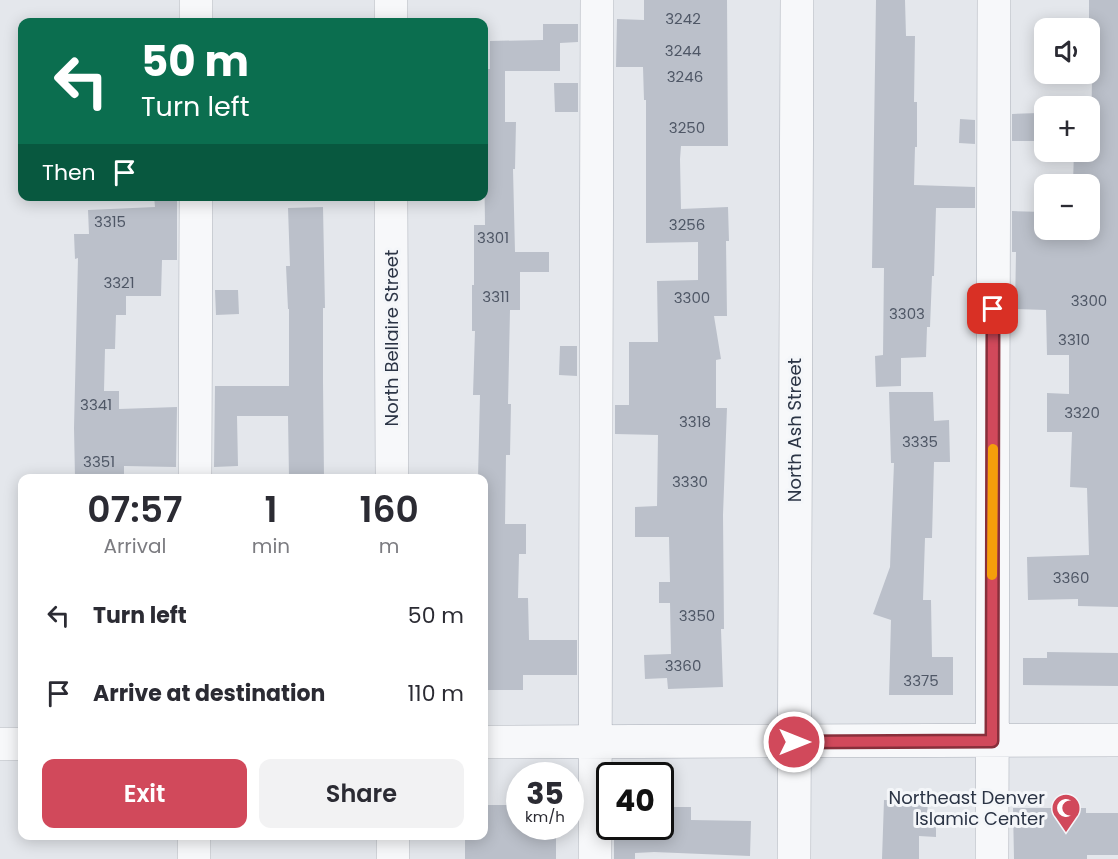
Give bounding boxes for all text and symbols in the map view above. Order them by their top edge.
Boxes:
house number: 3242 [665,8,701,29]
map controls [1034,18,1100,240]
button: sound [1034,18,1100,84]
text: 50 m [141,32,249,91]
house number: 3244 [665,40,701,61]
icon: left [42,42,120,120]
house number: 3246 [667,66,703,87]
text: Turn left [141,88,250,125]
button: + [1034,96,1100,162]
house number: 3250 [669,117,705,138]
icon: arrive [108,156,141,189]
text: Then [42,157,96,188]
button: − [1034,174,1100,240]
house number: 3315 [94,211,126,232]
house number: 3256 [669,214,705,235]
house number: 3301 [477,227,509,248]
street label: North Bellaire Street [379,250,404,426]
house number: 3321 [103,272,135,293]
pin [967,283,1018,334]
house number: 3311 [482,286,510,307]
house number: 3300 [674,287,710,308]
house number: 3300 [1071,290,1107,311]
icon: arrive [976,292,1009,325]
house number: 3303 [889,303,925,324]
house number: 3310 [1058,329,1090,350]
street label: North Ash Street [782,358,807,502]
house number: 3341 [80,394,112,415]
house number: 3320 [1064,402,1100,423]
house number: 3318 [679,411,711,432]
house number: 3335 [902,431,938,452]
house number: 3351 [83,451,115,472]
house number: 3330 [672,471,708,492]
text: 07:57 [87,484,183,535]
text: 1 [264,484,278,535]
text: 160 [359,484,419,535]
text: Arrival [103,532,166,560]
text: min [252,532,290,560]
text: m [379,532,399,560]
house number: 3360 [1053,567,1089,588]
icon: left [42,599,75,632]
text: Turn left [93,600,187,631]
text: 50 m [408,600,464,631]
house number: 3350 [679,605,715,626]
house number: 3360 [665,655,701,676]
house number: 3375 [903,670,939,691]
icon: arrive [42,677,75,710]
text: Arrive at destination [93,678,325,709]
text: 110 m [408,678,464,709]
position arrow [762,710,826,774]
button: Exit [42,759,247,828]
button: Share [259,759,464,828]
speed limit sign: 40 [596,762,674,840]
text: 35 [526,772,564,815]
place label: Northeast Denver Islamic Center [889,785,1045,831]
mosque icon: Northeast Denver Islamic Center [1050,792,1082,834]
text: km/h [525,806,565,827]

